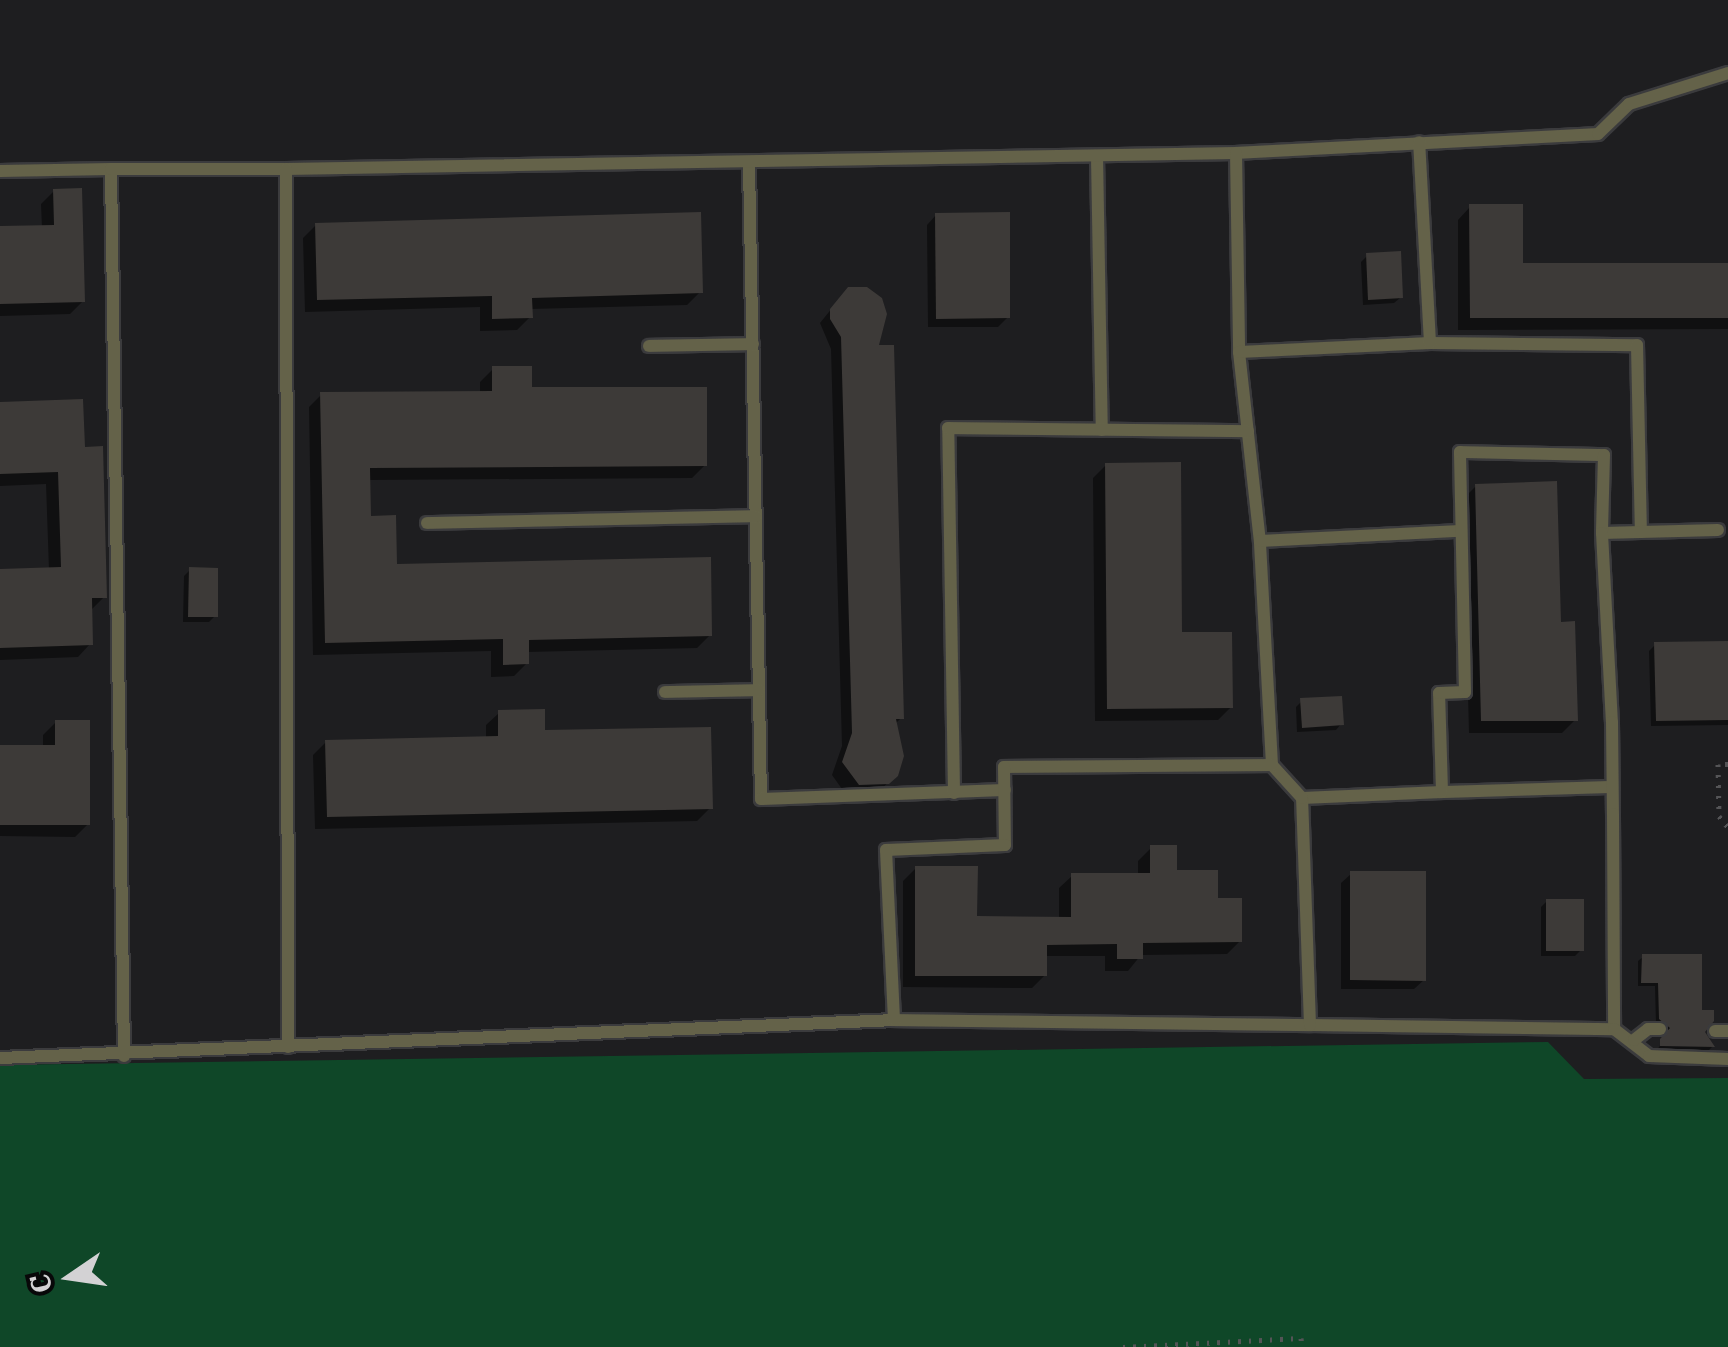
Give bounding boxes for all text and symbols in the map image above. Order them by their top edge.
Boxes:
north arrow [20,1227,120,1327]
text: С [20,1271,60,1297]

